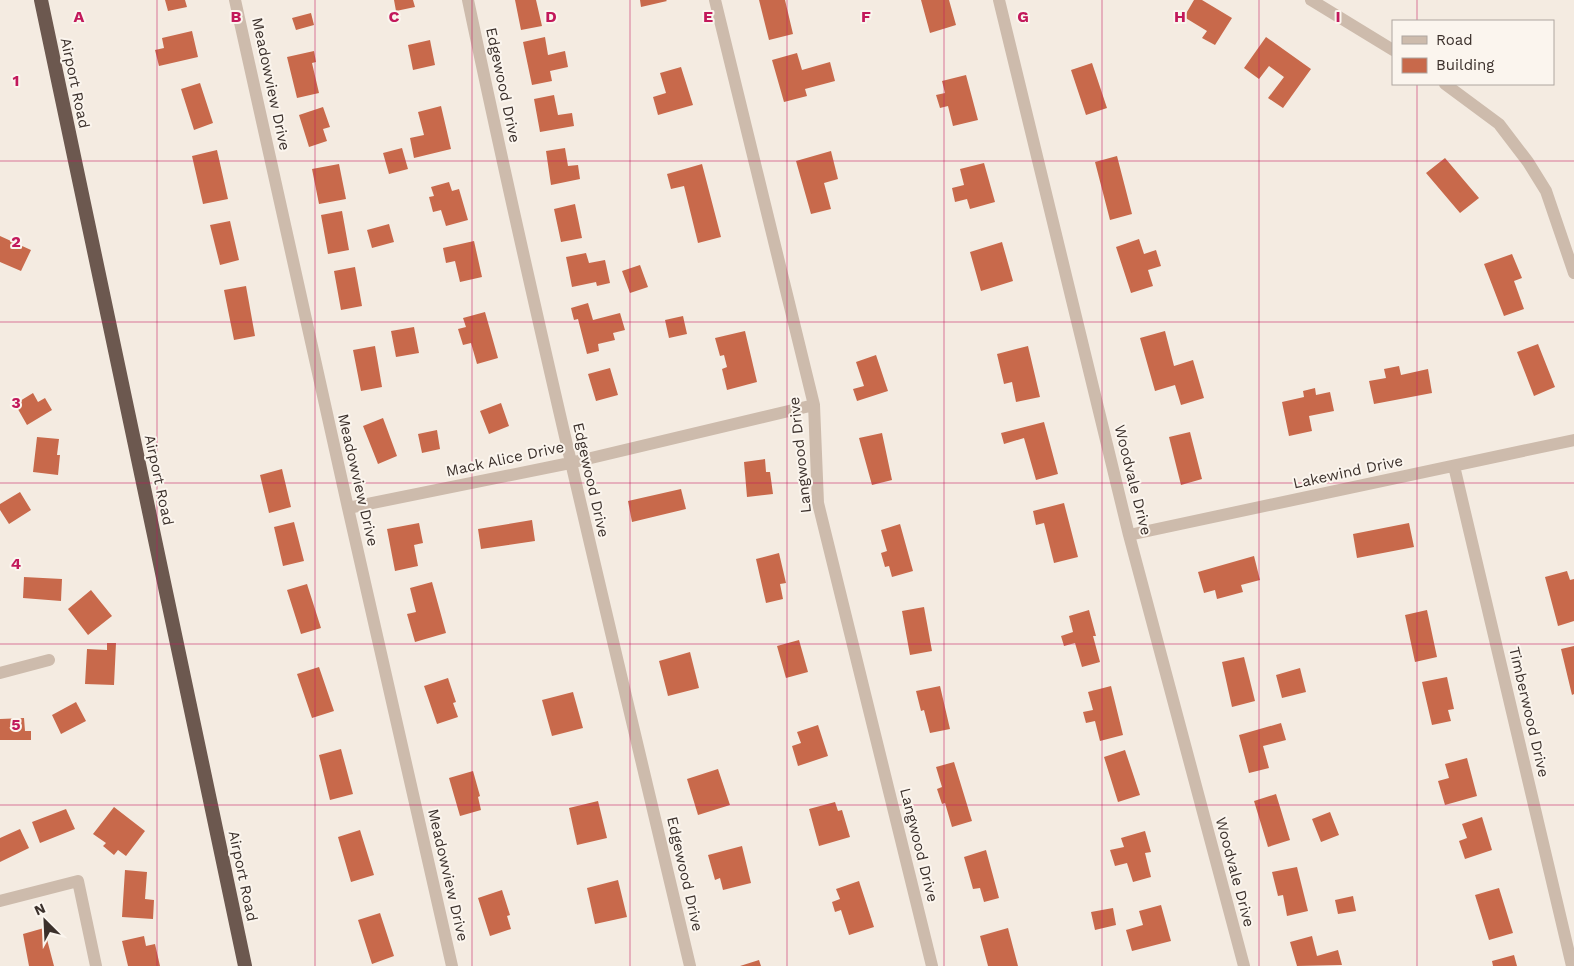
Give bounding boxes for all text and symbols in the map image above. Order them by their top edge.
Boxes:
text: A [74,7,85,26]
text: B [231,7,242,26]
text: C [389,7,400,26]
text: D [545,7,557,26]
text: E [703,7,713,26]
text: F [861,7,871,26]
text: G [1017,7,1029,26]
text: H [1174,7,1186,26]
text: I [1335,7,1341,26]
street label: Meadowview Drive [248,16,294,152]
legend [1392,20,1554,85]
street label: Edgewood Drive [482,26,524,144]
text: Road [1436,31,1473,49]
street label: Airport Road [57,36,93,130]
text: Building [1436,56,1494,74]
text: 1 [13,71,19,90]
text: 2 [11,232,21,251]
text: 3 [11,393,21,412]
street label: Langwood Drive [785,396,815,514]
street label: Meadowview Drive [334,412,382,548]
street label: Edgewood Drive [569,421,613,539]
street label: Woodvale Drive [1111,423,1155,537]
street label: Airport Road [141,433,177,527]
street label: Mack Alice Drive [444,438,566,480]
street label: Lakewind Drive [1291,452,1405,492]
text: 4 [11,554,21,573]
street label: Timberwood Drive [1505,645,1553,779]
text: 5 [11,715,21,734]
street label: Langwood Drive [896,786,942,904]
street label: Meadowview Drive [424,807,472,943]
street label: Edgewood Drive [663,815,707,933]
street label: Woodvale Drive [1212,815,1258,929]
street label: Airport Road [225,829,261,923]
north arrow [20,896,70,946]
text: N [32,900,48,919]

